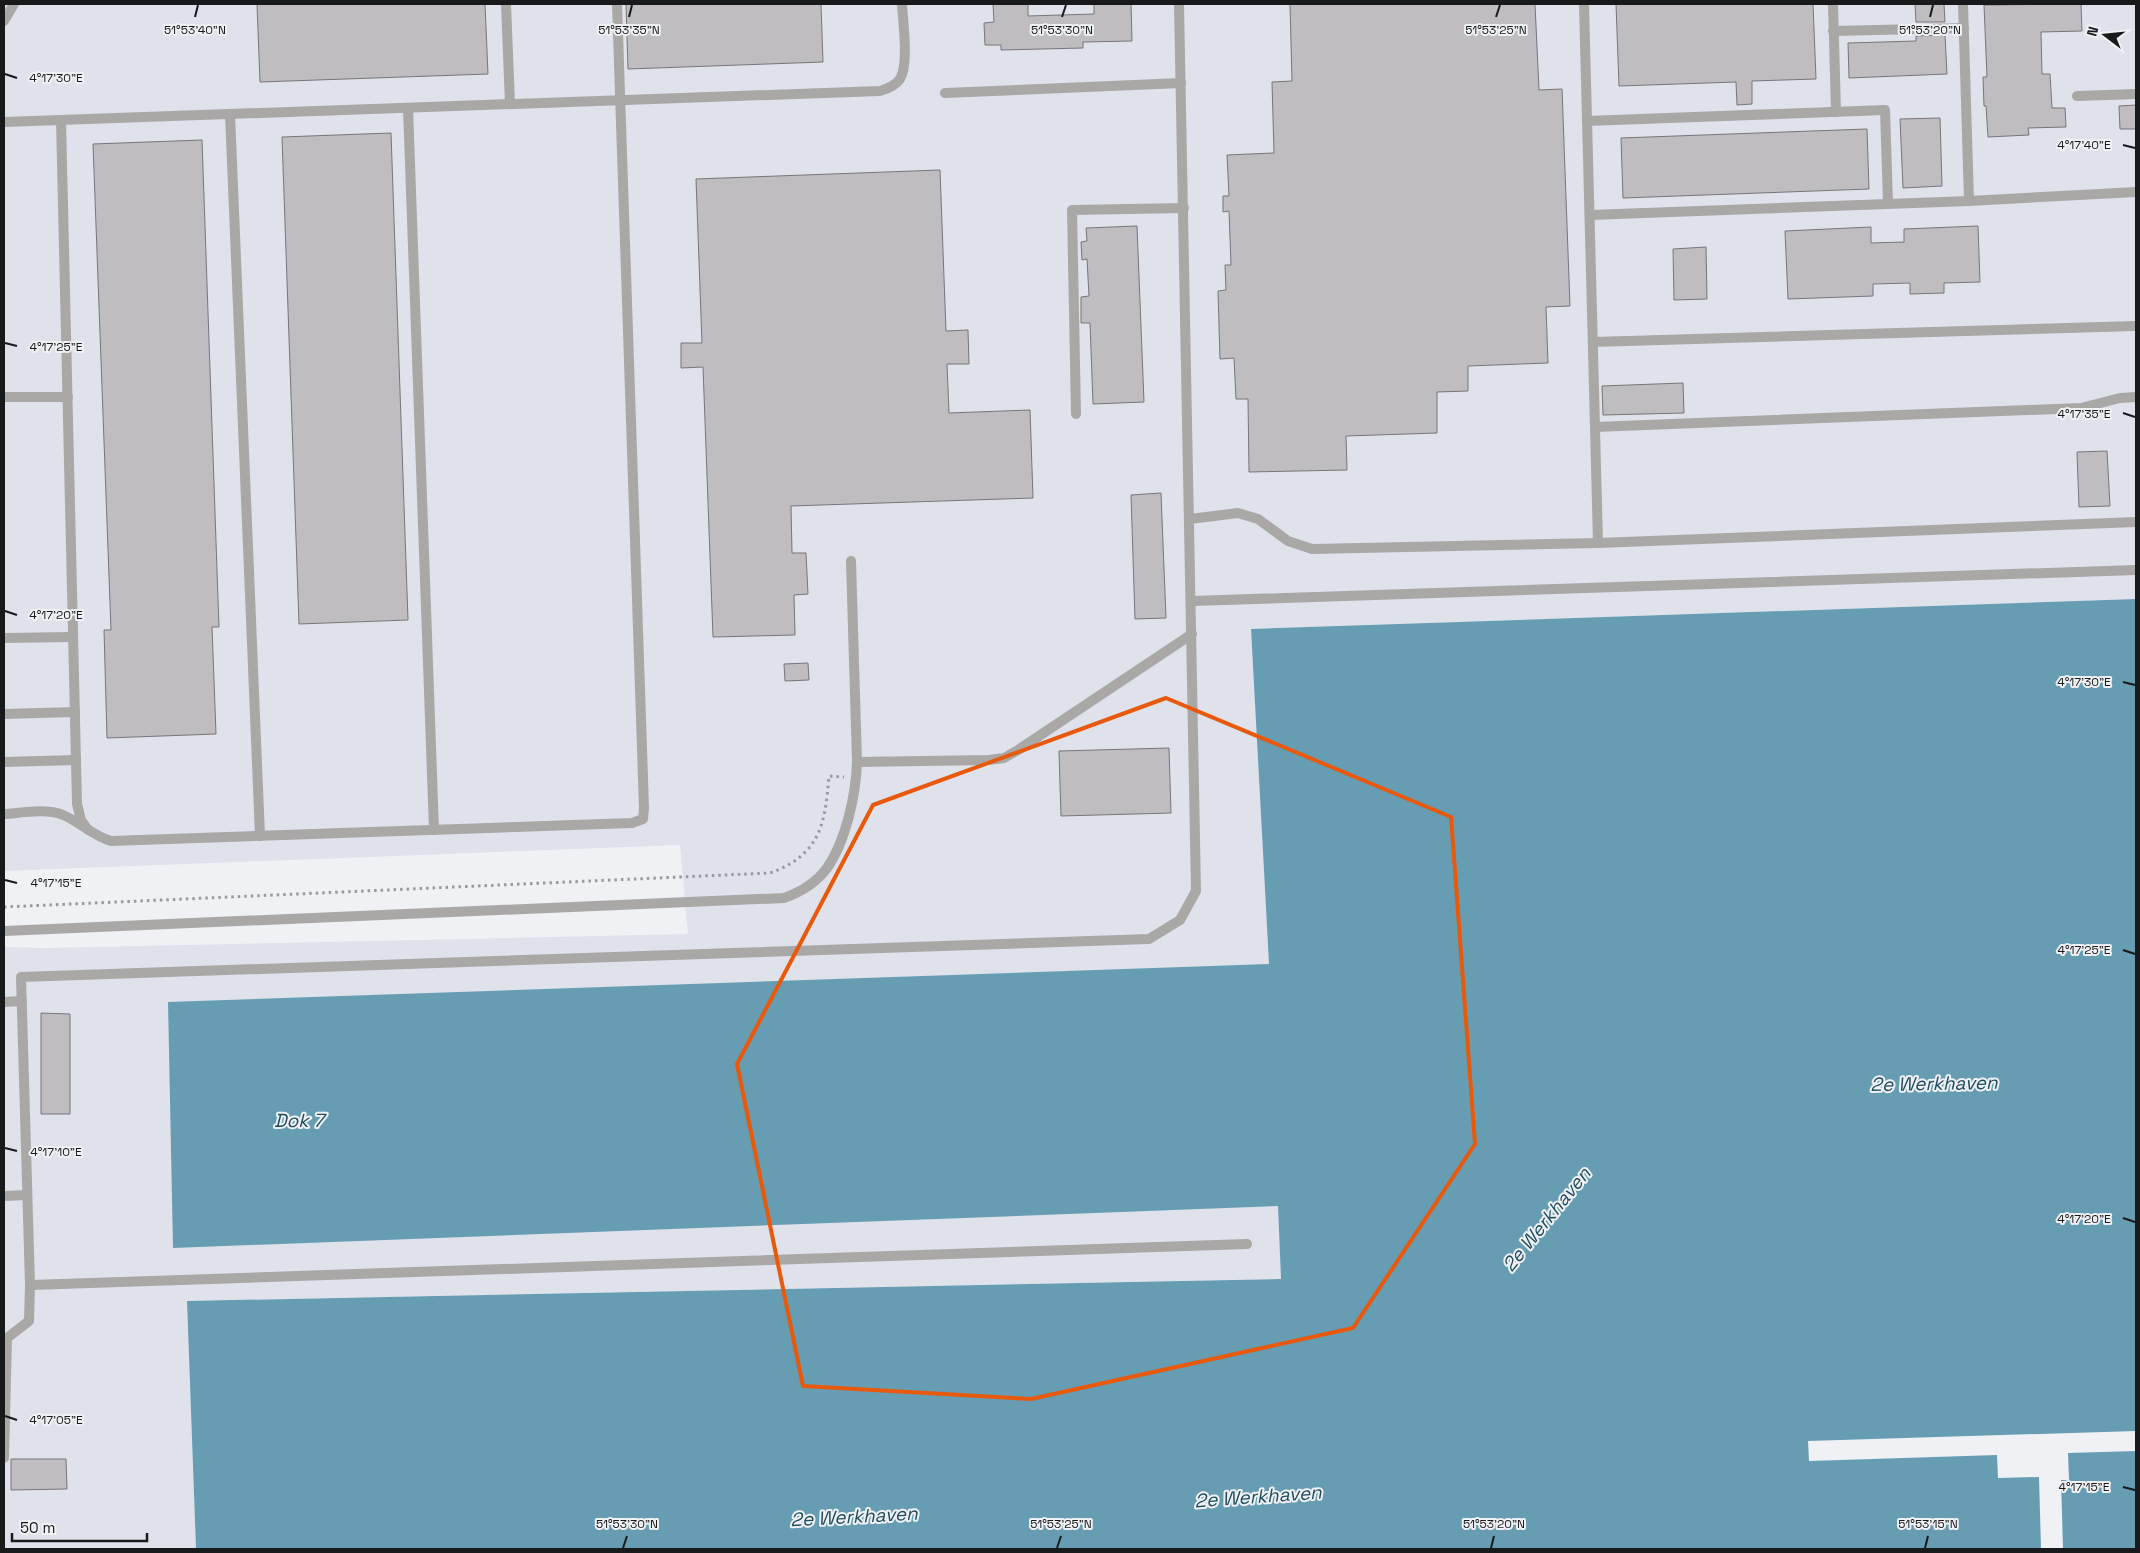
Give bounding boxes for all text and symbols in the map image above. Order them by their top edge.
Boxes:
north arrow [2080,10,2130,60]
text: 51°53'40"N [164,22,226,38]
text: 51°53'35"N [598,22,660,38]
text: 51°53'30"N [1031,22,1093,38]
text: 51°53'25"N [1465,22,1527,38]
text: 51°53'20"N [1899,22,1961,38]
text: N [2083,24,2102,38]
text: 4°17'30"E [29,70,83,86]
text: 4°17'40"E [2057,137,2111,153]
text: 4°17'25"E [29,339,83,355]
text: 4°17'35"E [2057,406,2111,422]
text: 4°17'20"E [29,607,83,623]
text: 4°17'30"E [2057,674,2111,690]
text: 4°17'15"E [31,875,82,891]
text: 4°17'25"E [2057,942,2111,958]
water label: 2e Werkhaven [1870,1070,1998,1097]
water label: Dok 7 [274,1108,327,1133]
text: 4°17'10"E [30,1144,82,1160]
water label: 2e Werkhaven [1497,1162,1596,1277]
text: 4°17'20"E [2057,1211,2111,1227]
text: 4°17'05"E [29,1412,83,1428]
text: 4°17'15"E [2059,1479,2110,1495]
water label: 2e Werkhaven [1194,1480,1323,1513]
water label: 2e Werkhaven [790,1501,919,1532]
scale bar [12,1510,148,1542]
text: 51°53'30"N [596,1516,658,1532]
text: 51°53'25"N [1030,1516,1092,1532]
text: 51°53'20"N [1463,1516,1525,1532]
text: 51°53'15"N [1898,1516,1958,1532]
text: 50 m [20,1518,55,1537]

